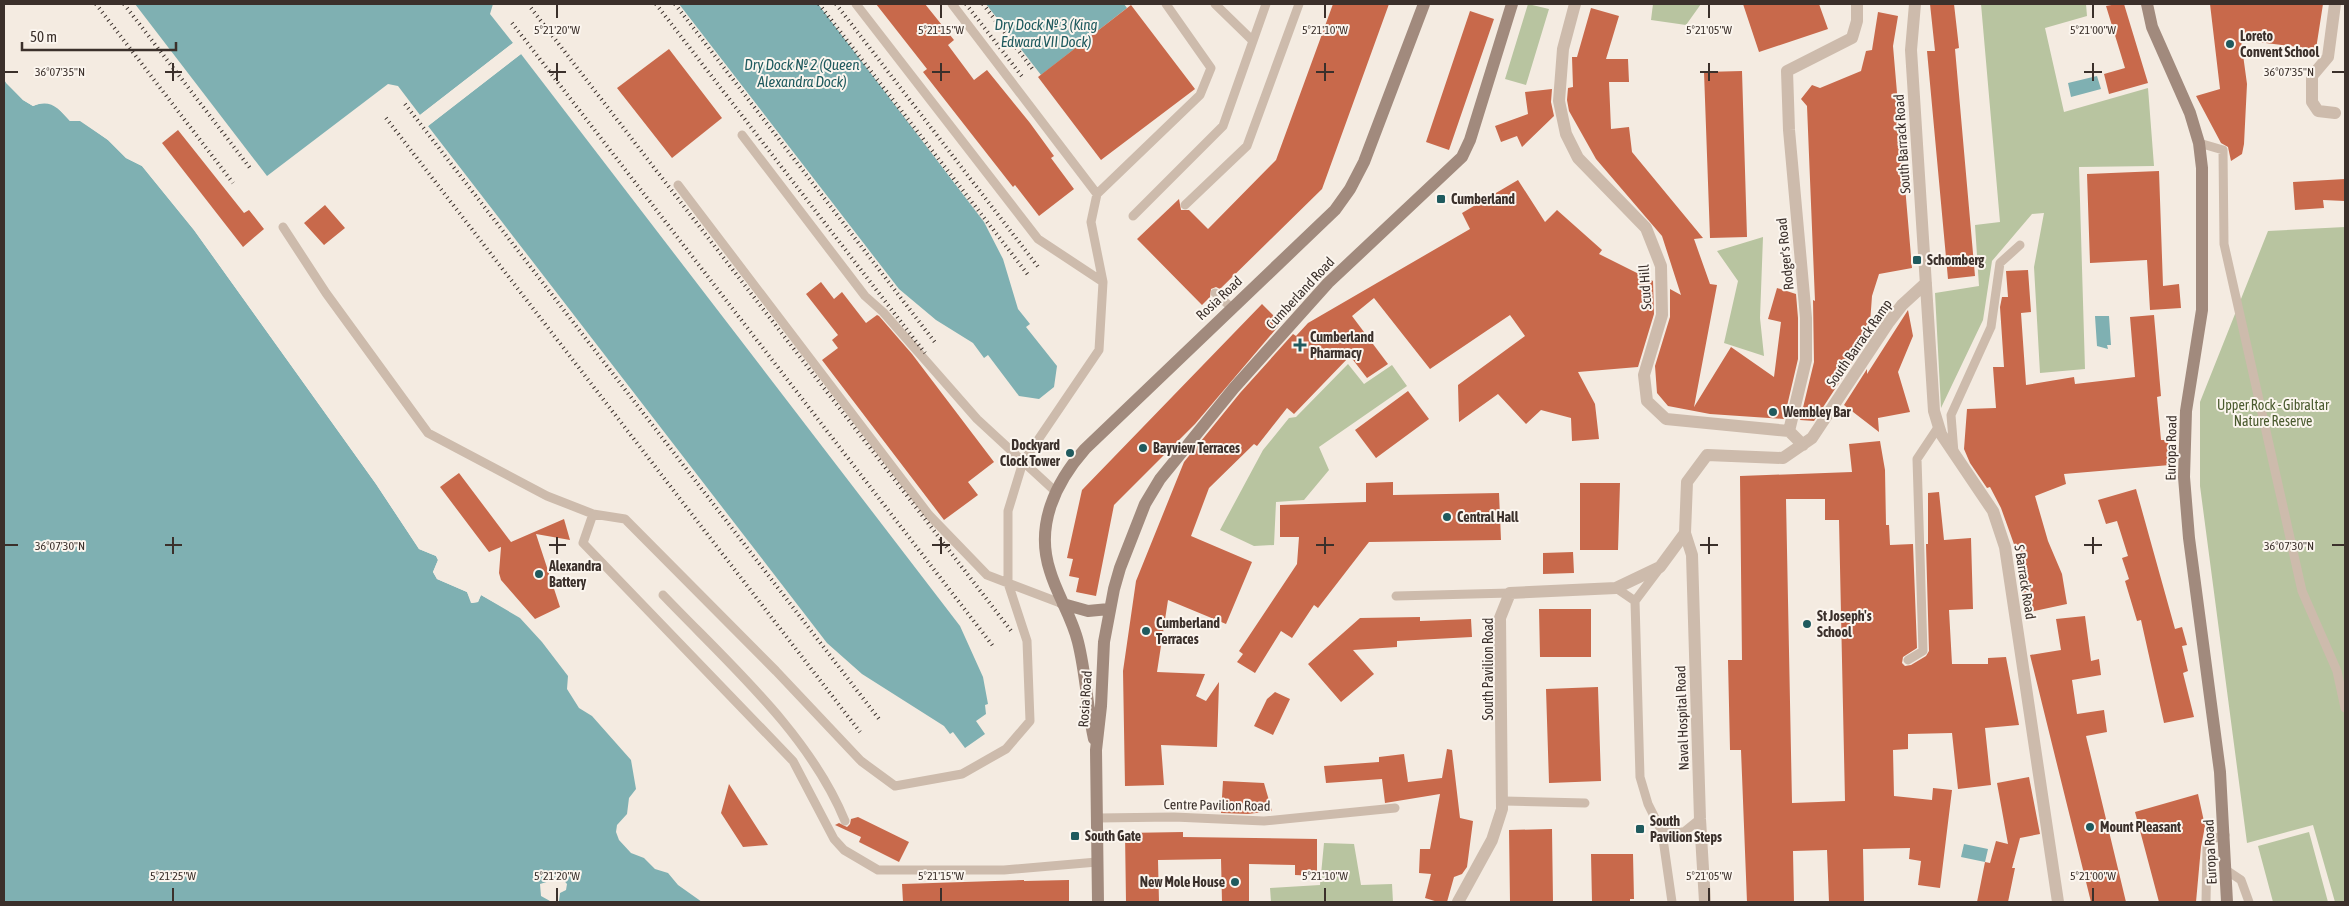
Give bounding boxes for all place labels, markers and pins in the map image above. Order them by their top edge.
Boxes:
place label: Loreto Convent School [2240,28,2319,60]
marker: Loreto Convent School [2224,38,2236,50]
place label: Cumberland [1451,191,1515,207]
marker: Cumberland [1435,193,1447,205]
place label: Schomberg [1927,252,1985,268]
marker: Schomberg [1911,254,1923,266]
place label: Cumberland Pharmacy [1310,329,1374,361]
marker: Cumberland Pharmacy [1294,339,1306,351]
place label: Wembley Bar [1782,404,1851,420]
marker: Wembley Bar [1767,406,1779,418]
place label: Dockyard Clock Tower [1000,437,1061,469]
place label: Bayview Terraces [1153,440,1240,456]
marker: Bayview Terraces [1137,442,1149,454]
marker: Dockyard Clock Tower [1064,447,1076,459]
place label: Central Hall [1457,509,1519,525]
marker: Central Hall [1441,511,1453,523]
place label: Alexandra Battery [548,558,602,590]
marker: Alexandra Battery [533,568,545,580]
place label: St Joseph's School [1817,608,1872,640]
place label: Cumberland Terraces [1156,615,1220,647]
marker: St Joseph's School [1801,618,1813,630]
marker: Cumberland Terraces [1140,625,1152,637]
place label: South Pavilion Steps [1650,813,1722,845]
place label: Mount Pleasant [2100,819,2181,835]
marker: Mount Pleasant [2084,821,2096,833]
marker: South Pavilion Steps [1634,823,1646,835]
place label: South Gate [1085,828,1141,844]
marker: South Gate [1069,830,1081,842]
place label: New Mole House [1140,874,1225,890]
marker: New Mole House [1229,876,1241,888]

